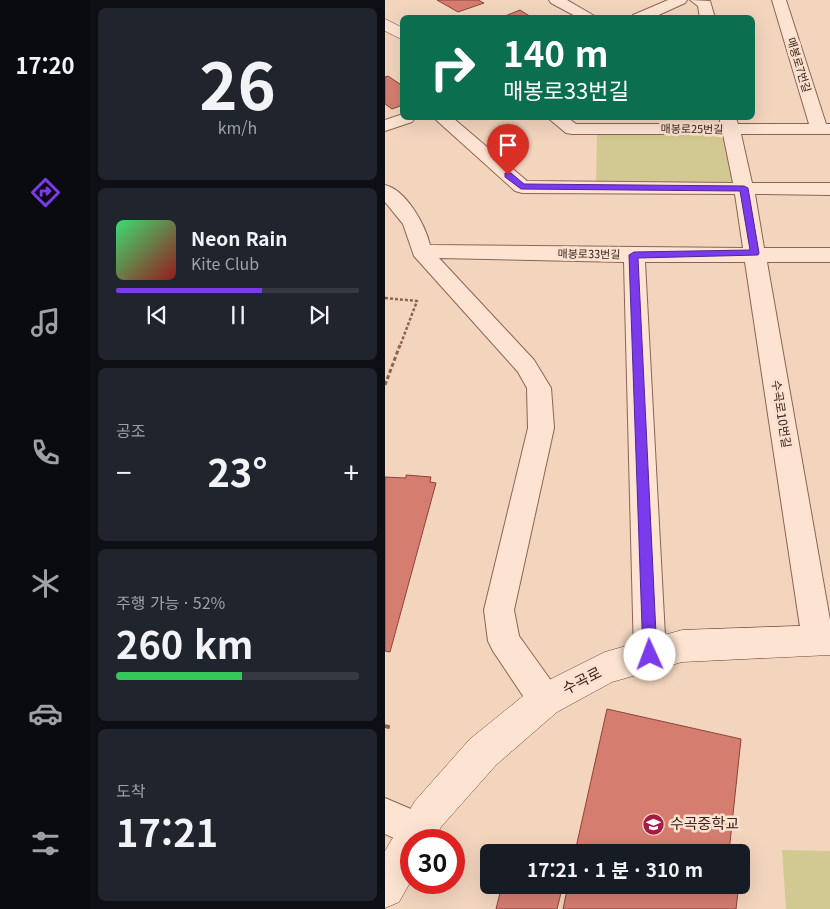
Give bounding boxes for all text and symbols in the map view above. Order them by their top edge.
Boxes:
text: 140 m [503,26,609,77]
text: 26 [199,35,276,129]
icon: right [420,35,485,100]
street label: 매봉로7번길 [784,35,816,94]
text: 17:20 [15,48,75,80]
text: 매봉로33번길 [503,73,629,105]
text: km/h [218,115,257,139]
street label: 매봉로25번길 [660,119,724,137]
pin [487,124,529,175]
icon: arrive [494,131,522,159]
icon: directions [28,175,63,210]
text: Neon Rain [191,224,288,251]
street label: 매봉로33번길 [557,244,621,262]
text: Kite Club [191,251,259,275]
icon: previous [143,301,171,329]
icon: pause [224,301,252,329]
icon: next [305,301,333,329]
icon: music [28,305,63,340]
street label: 수곡로10번길 [769,379,796,449]
text: 공조 [116,418,145,442]
icon: phone [28,435,63,470]
text: 23° [207,443,268,498]
text: − [116,451,132,491]
text: + [343,451,359,491]
icon: climate [28,566,63,601]
text: 주행 가능 · 52% [116,590,225,614]
text: 260 km [116,615,254,670]
position arrow [623,628,675,680]
street label: 수곡로 [558,661,605,698]
icon: car [28,696,63,731]
text: 도착 [116,778,145,802]
text: 17:21 [116,803,218,858]
school or university icon: 수곡중학교 [642,812,666,836]
place label: 수곡중학교 [670,812,739,833]
icon: filters [28,826,63,861]
speed limit sign: 30 [400,829,465,894]
text: 17:21 · 1 분 · 310 m [527,855,703,882]

